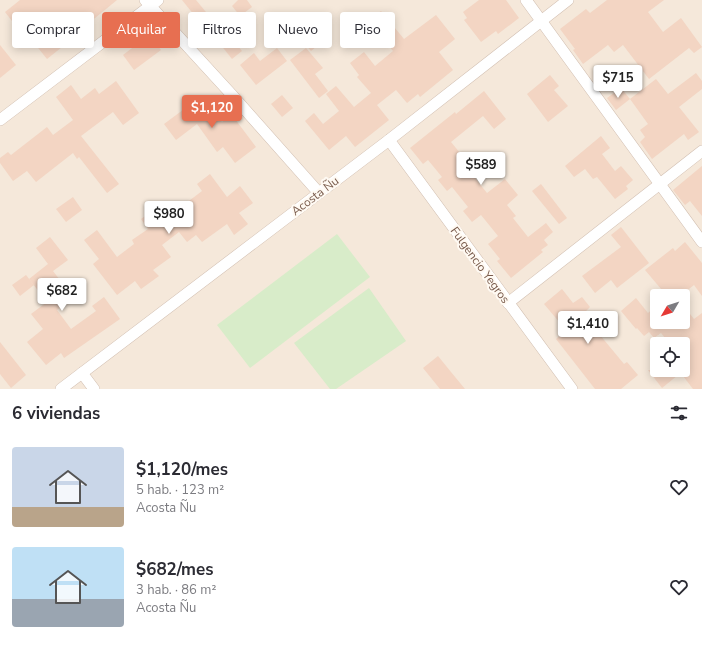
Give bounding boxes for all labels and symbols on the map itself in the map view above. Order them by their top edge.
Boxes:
pin: $715 [594,65,642,99]
pin: $1,120 [179,95,245,129]
pin: $589 [457,152,505,186]
street label: Acosta Ñu [288,173,342,219]
pin: $980 [145,201,193,235]
street label: Fulgencio Yegros [447,223,513,307]
pin: $682 [38,278,86,312]
north arrow [650,289,690,329]
pin: $1,410 [555,311,621,345]

